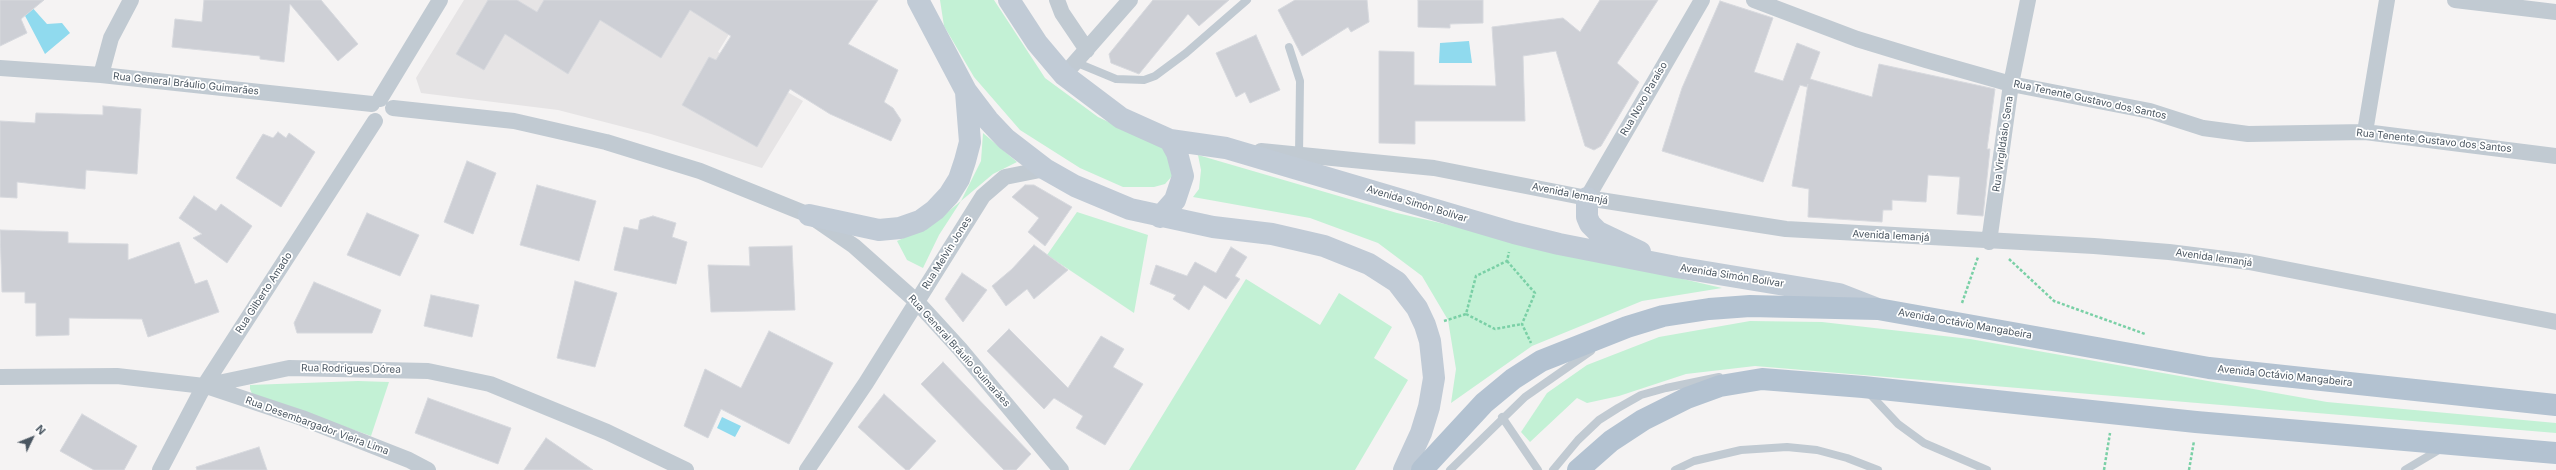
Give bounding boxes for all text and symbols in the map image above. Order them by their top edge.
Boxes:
street label: Rua Novo Paraíso [1618,60,1670,138]
street label: Rua General Bráulio Guimarães [112,70,260,98]
street label: Rua Tenente Gustavo dos Santos [2012,78,2168,122]
street label: Rua Virgildásio Sena [1990,95,2016,193]
street label: Rua Tenente Gustavo dos Santos [2356,127,2512,155]
street label: Avenida Iemanjá [1531,181,1609,207]
street label: Avenida Simón Bolívar [1365,183,1469,225]
street label: Rua Melvin Jones [920,214,974,292]
street label: Avenida Iemanjá [1852,228,1930,244]
street label: Avenida Iemanjá [2175,247,2253,269]
street label: Rua Gilberto Amado [233,250,295,336]
street label: Avenida Simón Bolívar [1679,262,1785,290]
street label: Rua General Bráulio Guimarães [906,293,1012,409]
street label: Avenida Octávio Mangabeira [1897,306,2033,342]
street label: Rua Rodrigues Dórea [301,362,401,376]
street label: Avenida Octávio Mangabeira [2217,363,2353,389]
street label: Rua Desembargador Vieira Lima [244,394,390,458]
north arrow [12,418,52,458]
text: N [33,422,49,438]

